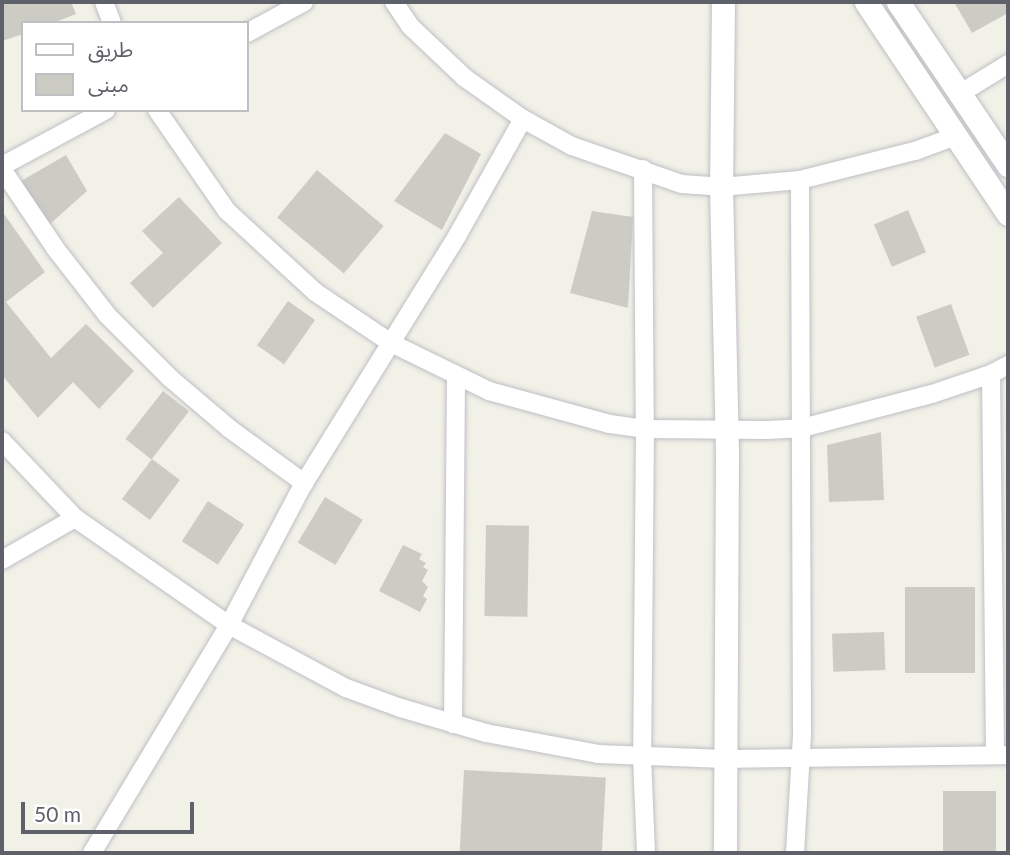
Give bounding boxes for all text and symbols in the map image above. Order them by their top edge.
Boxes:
legend [21,21,248,112]
text: طريق [88,36,133,61]
text: مبنى [88,71,129,96]
scale bar [24,788,198,832]
text: 50 m [34,801,81,826]

